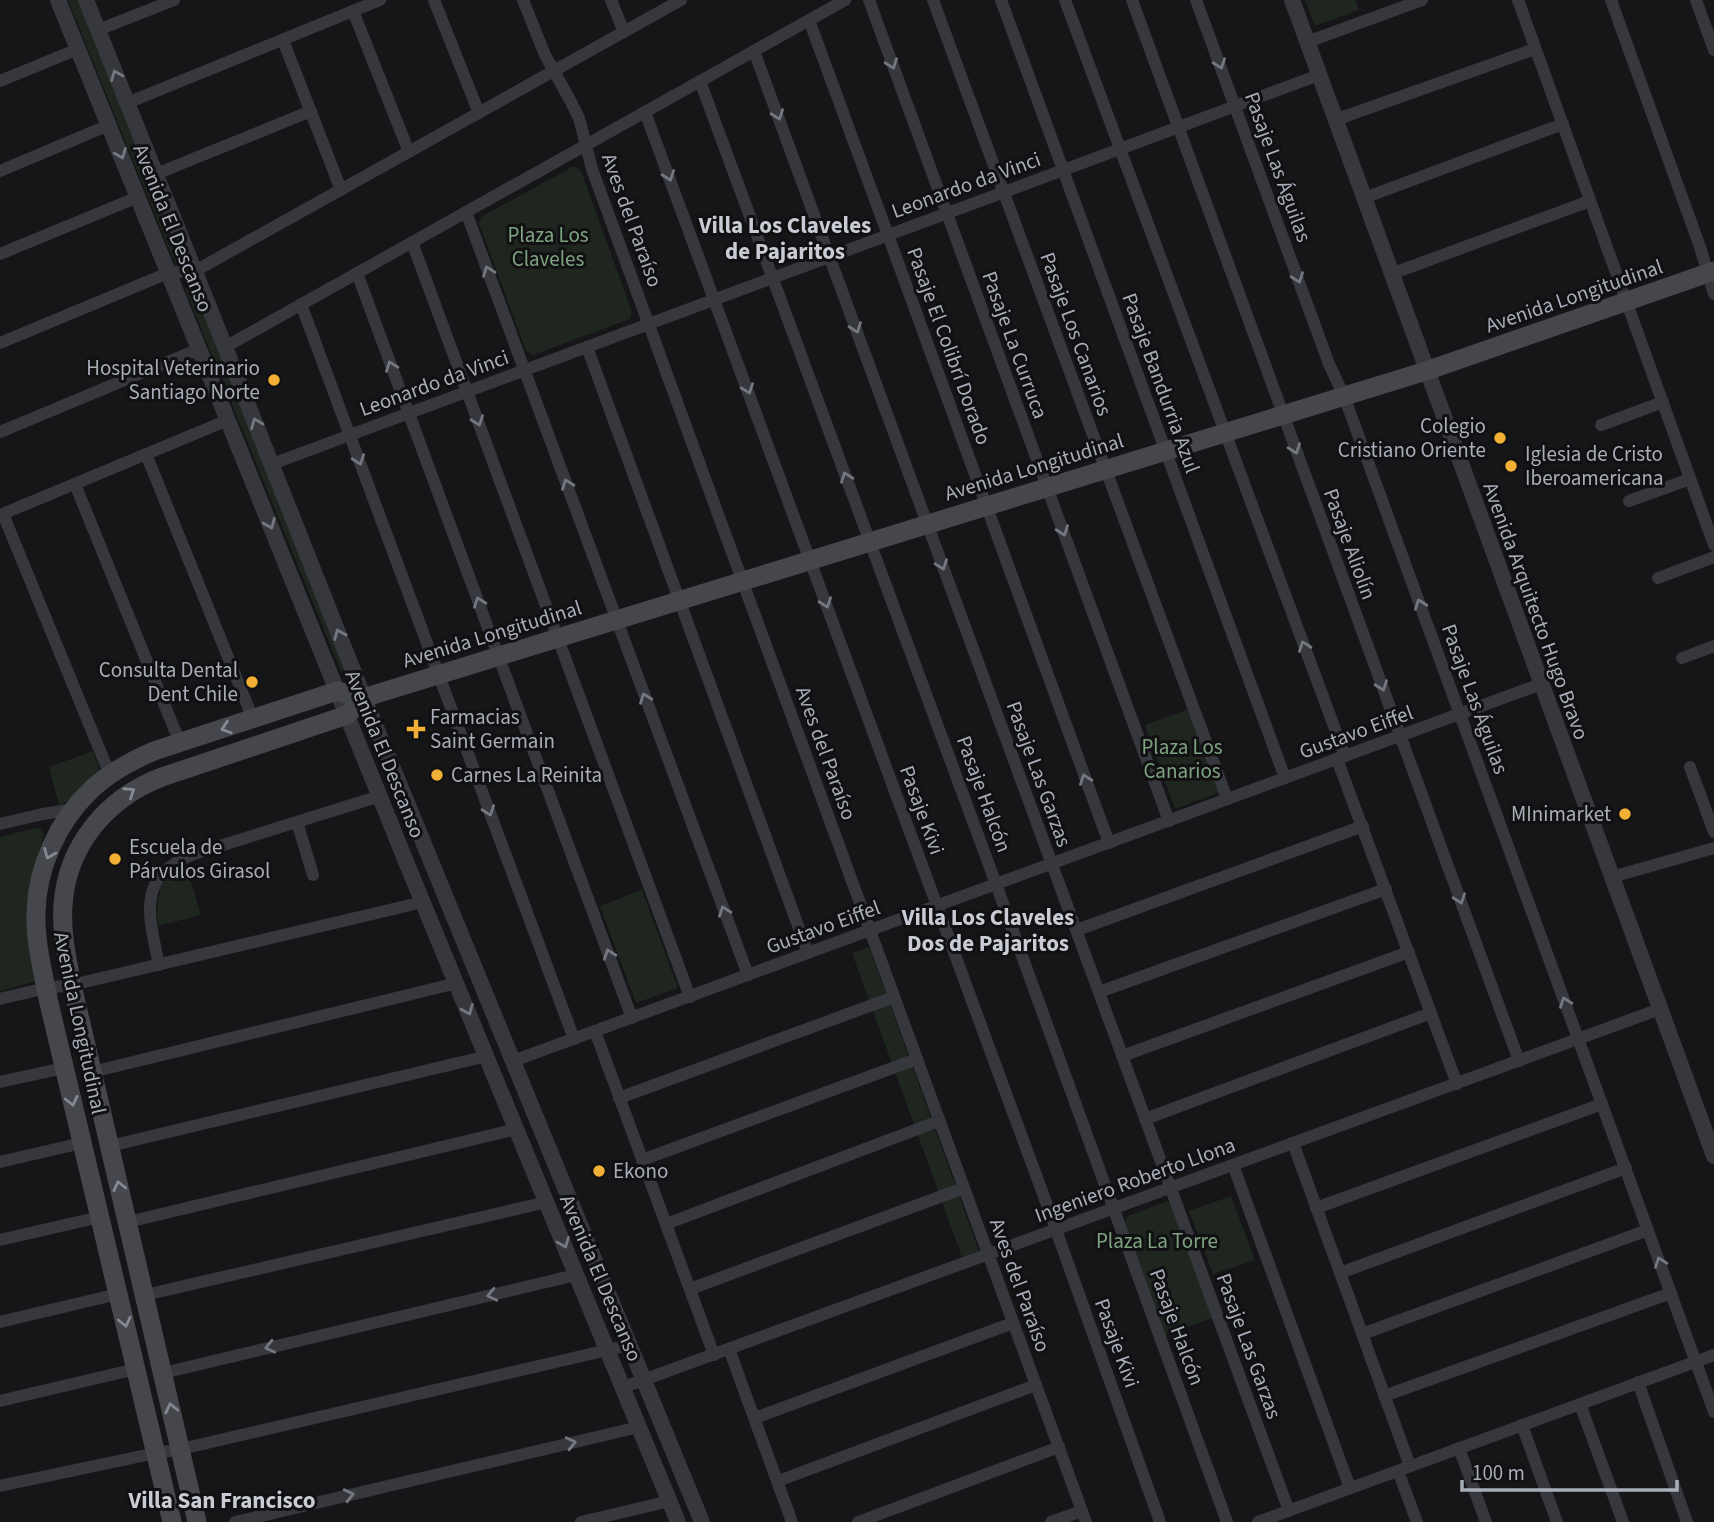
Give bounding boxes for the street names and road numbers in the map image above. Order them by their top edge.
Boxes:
street label: Pasaje Las Águilas [1237,88,1319,246]
street label: Avenida El Descanso [126,139,220,317]
street label: Leonardo da Vinci [887,144,1045,226]
street label: Aves del Paraíso [594,149,670,291]
street label: Pasaje El Colibrí Dorado [899,243,999,449]
street label: Pasaje Los Canarios [1032,248,1120,420]
street label: Avenida Longitudinal [1481,252,1667,340]
street label: Pasaje La Curruca [974,267,1056,423]
street label: Pasaje Bandurria Azul [1114,289,1208,477]
street label: Leonardo da Vinci [355,342,513,424]
street label: Avenida Longitudinal [941,425,1127,509]
street label: Avenida Arquitecto Hugo Bravo [1475,478,1597,744]
street label: Pasaje Aliolín [1316,484,1384,604]
street label: Avenida Longitudinal [399,592,585,676]
street label: Pasaje Las Águilas [1434,620,1516,778]
street label: Avenida El Descanso [338,665,432,843]
street label: Aves del Paraíso [788,682,864,824]
street label: Pasaje Las Garzas [999,697,1079,851]
street label: Gustavo Eiffel [1295,698,1417,766]
street label: Pasaje Halcón [949,731,1019,857]
street label: Pasaje Kivi [892,761,952,859]
street label: Gustavo Eiffel [762,893,884,961]
street label: Avenida Longitudinal [46,929,114,1117]
street label: Ingeniero Roberto Llona [1031,1130,1239,1230]
street label: Avenida El Descanso [552,1190,650,1366]
street label: Aves del Paraíso [982,1214,1058,1356]
street label: Pasaje Halcón [1142,1264,1212,1390]
street label: Pasaje Las Garzas [1209,1269,1289,1423]
street label: Pasaje Kivi [1087,1294,1147,1392]

